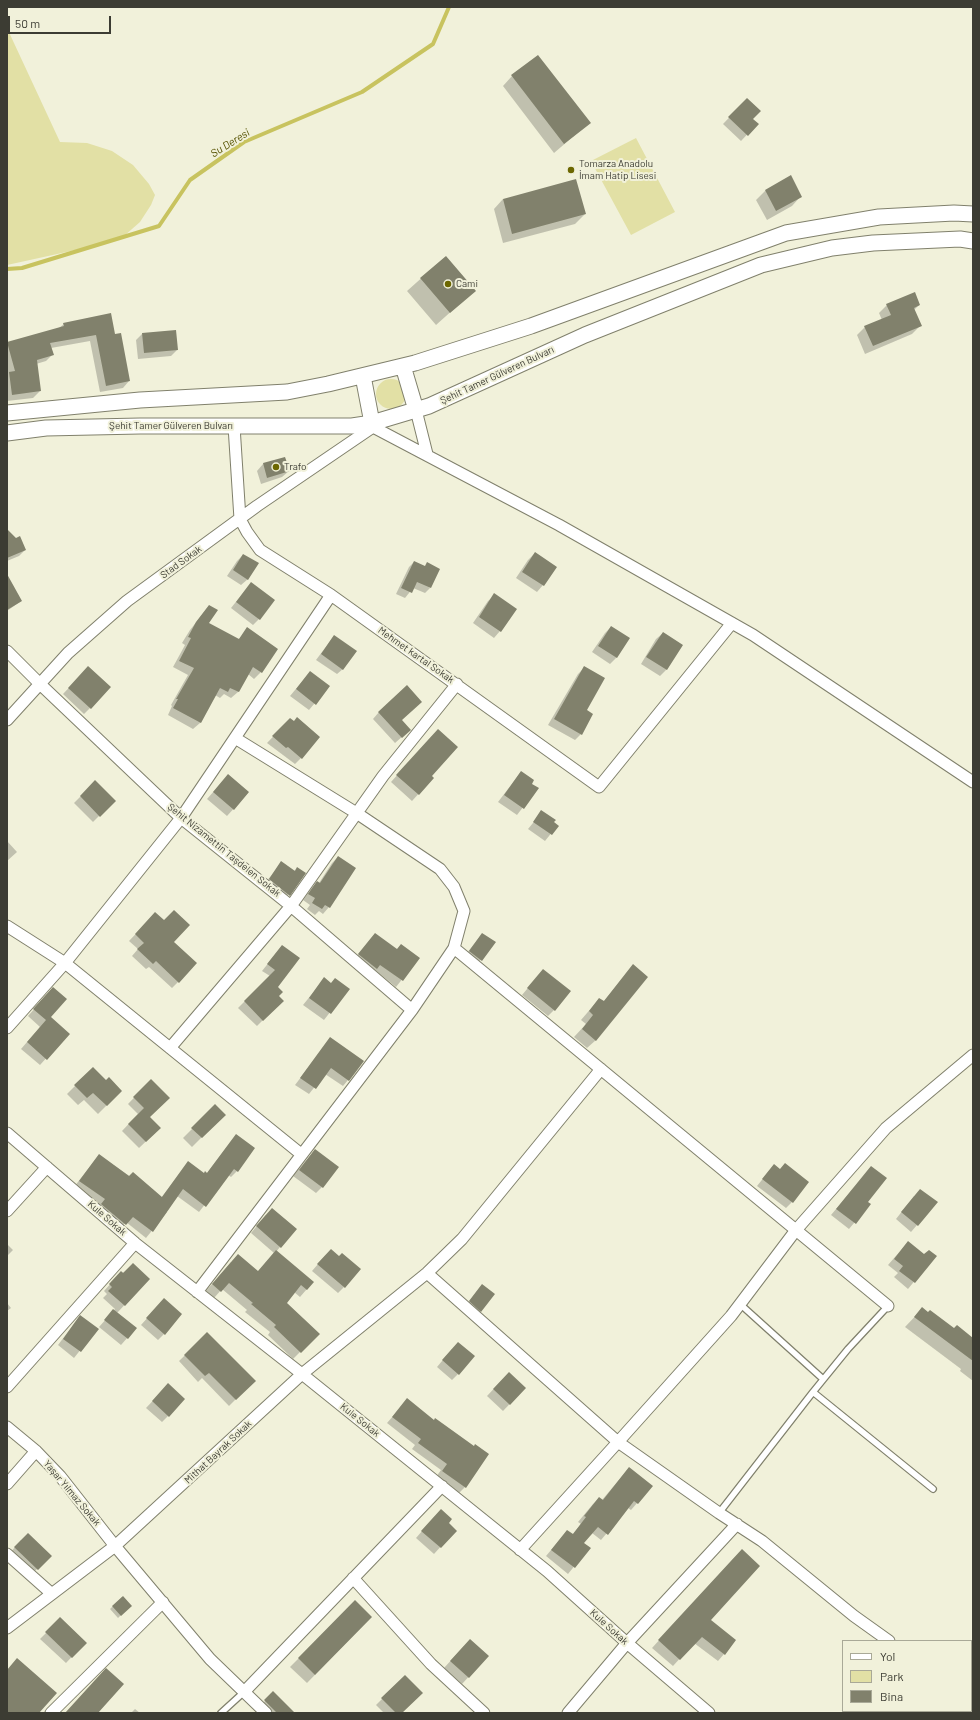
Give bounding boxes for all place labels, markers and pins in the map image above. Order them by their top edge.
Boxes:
place label: Tomarza Anadolu İmam Hatip Lisesi [579,158,656,182]
marker: Tomarza Anadolu İmam Hatip Lisesi [566,165,576,175]
place label: Cami [456,278,478,290]
marker: Cami [443,279,453,289]
place label: Trafo [284,461,306,473]
marker: Trafo [271,462,281,472]

